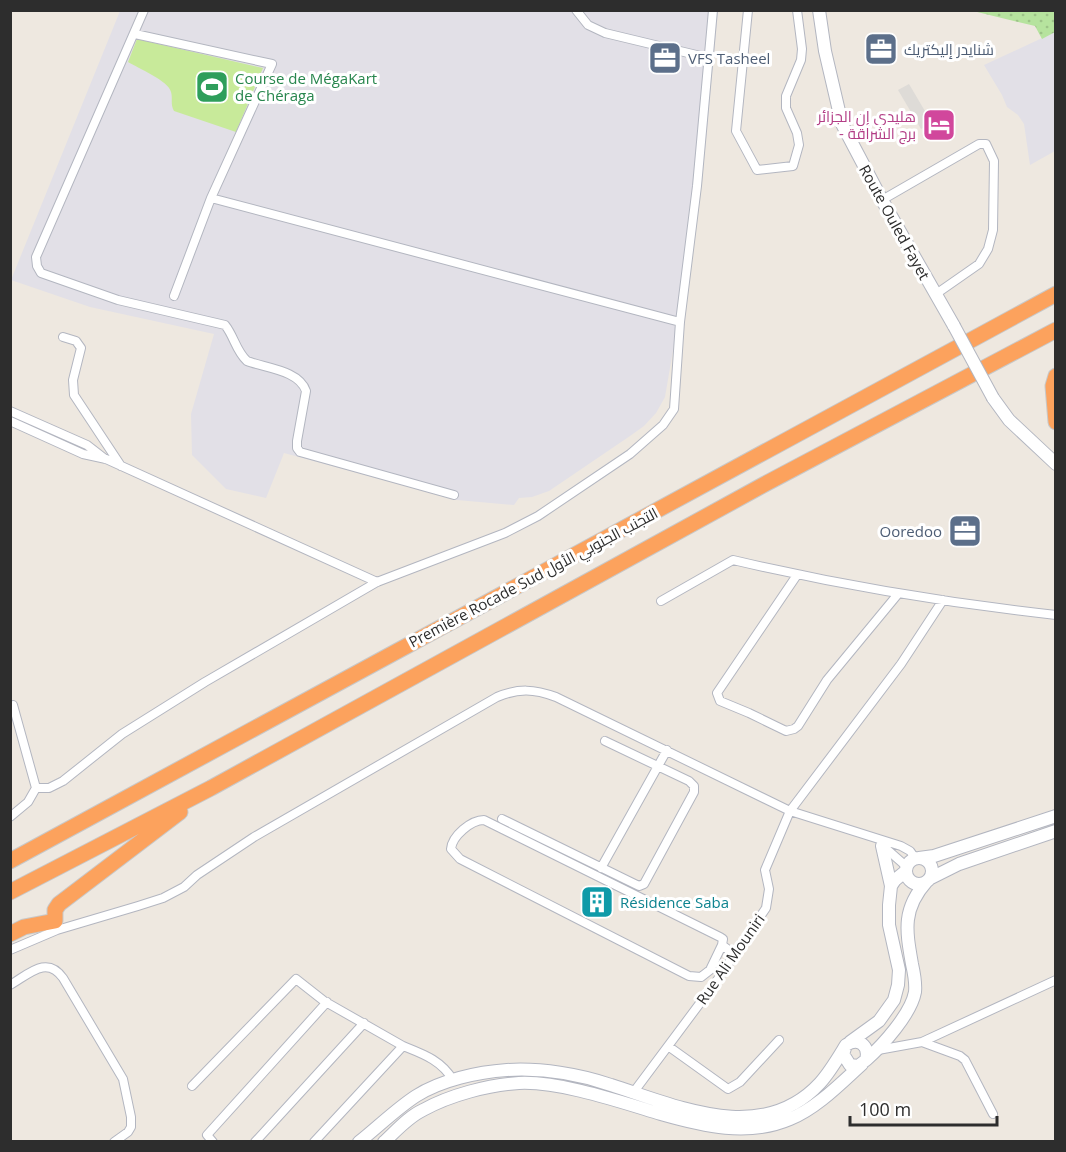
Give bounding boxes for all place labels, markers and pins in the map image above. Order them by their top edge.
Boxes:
office icon: شنايدر إليكتريك [863,31,899,67]
place label: شنايدر إليكتريك [904,39,994,59]
office icon: VFS Tasheel [647,40,683,76]
place label: VFS Tasheel [688,48,770,68]
place label: Course de MégaKart de Chéraga [235,68,377,105]
sports icon: Course de MégaKart de Chéraga [194,69,230,105]
place label: هليدي إن الجزائر - برج الشراقة [817,106,916,145]
hotel icon: هليدي إن الجزائر - برج الشراقة [921,107,957,143]
office icon: Ooredoo [947,513,983,549]
place label: Ooredoo [880,521,942,541]
building icon: Résidence Saba [579,884,615,920]
place label: Résidence Saba [620,892,729,912]

